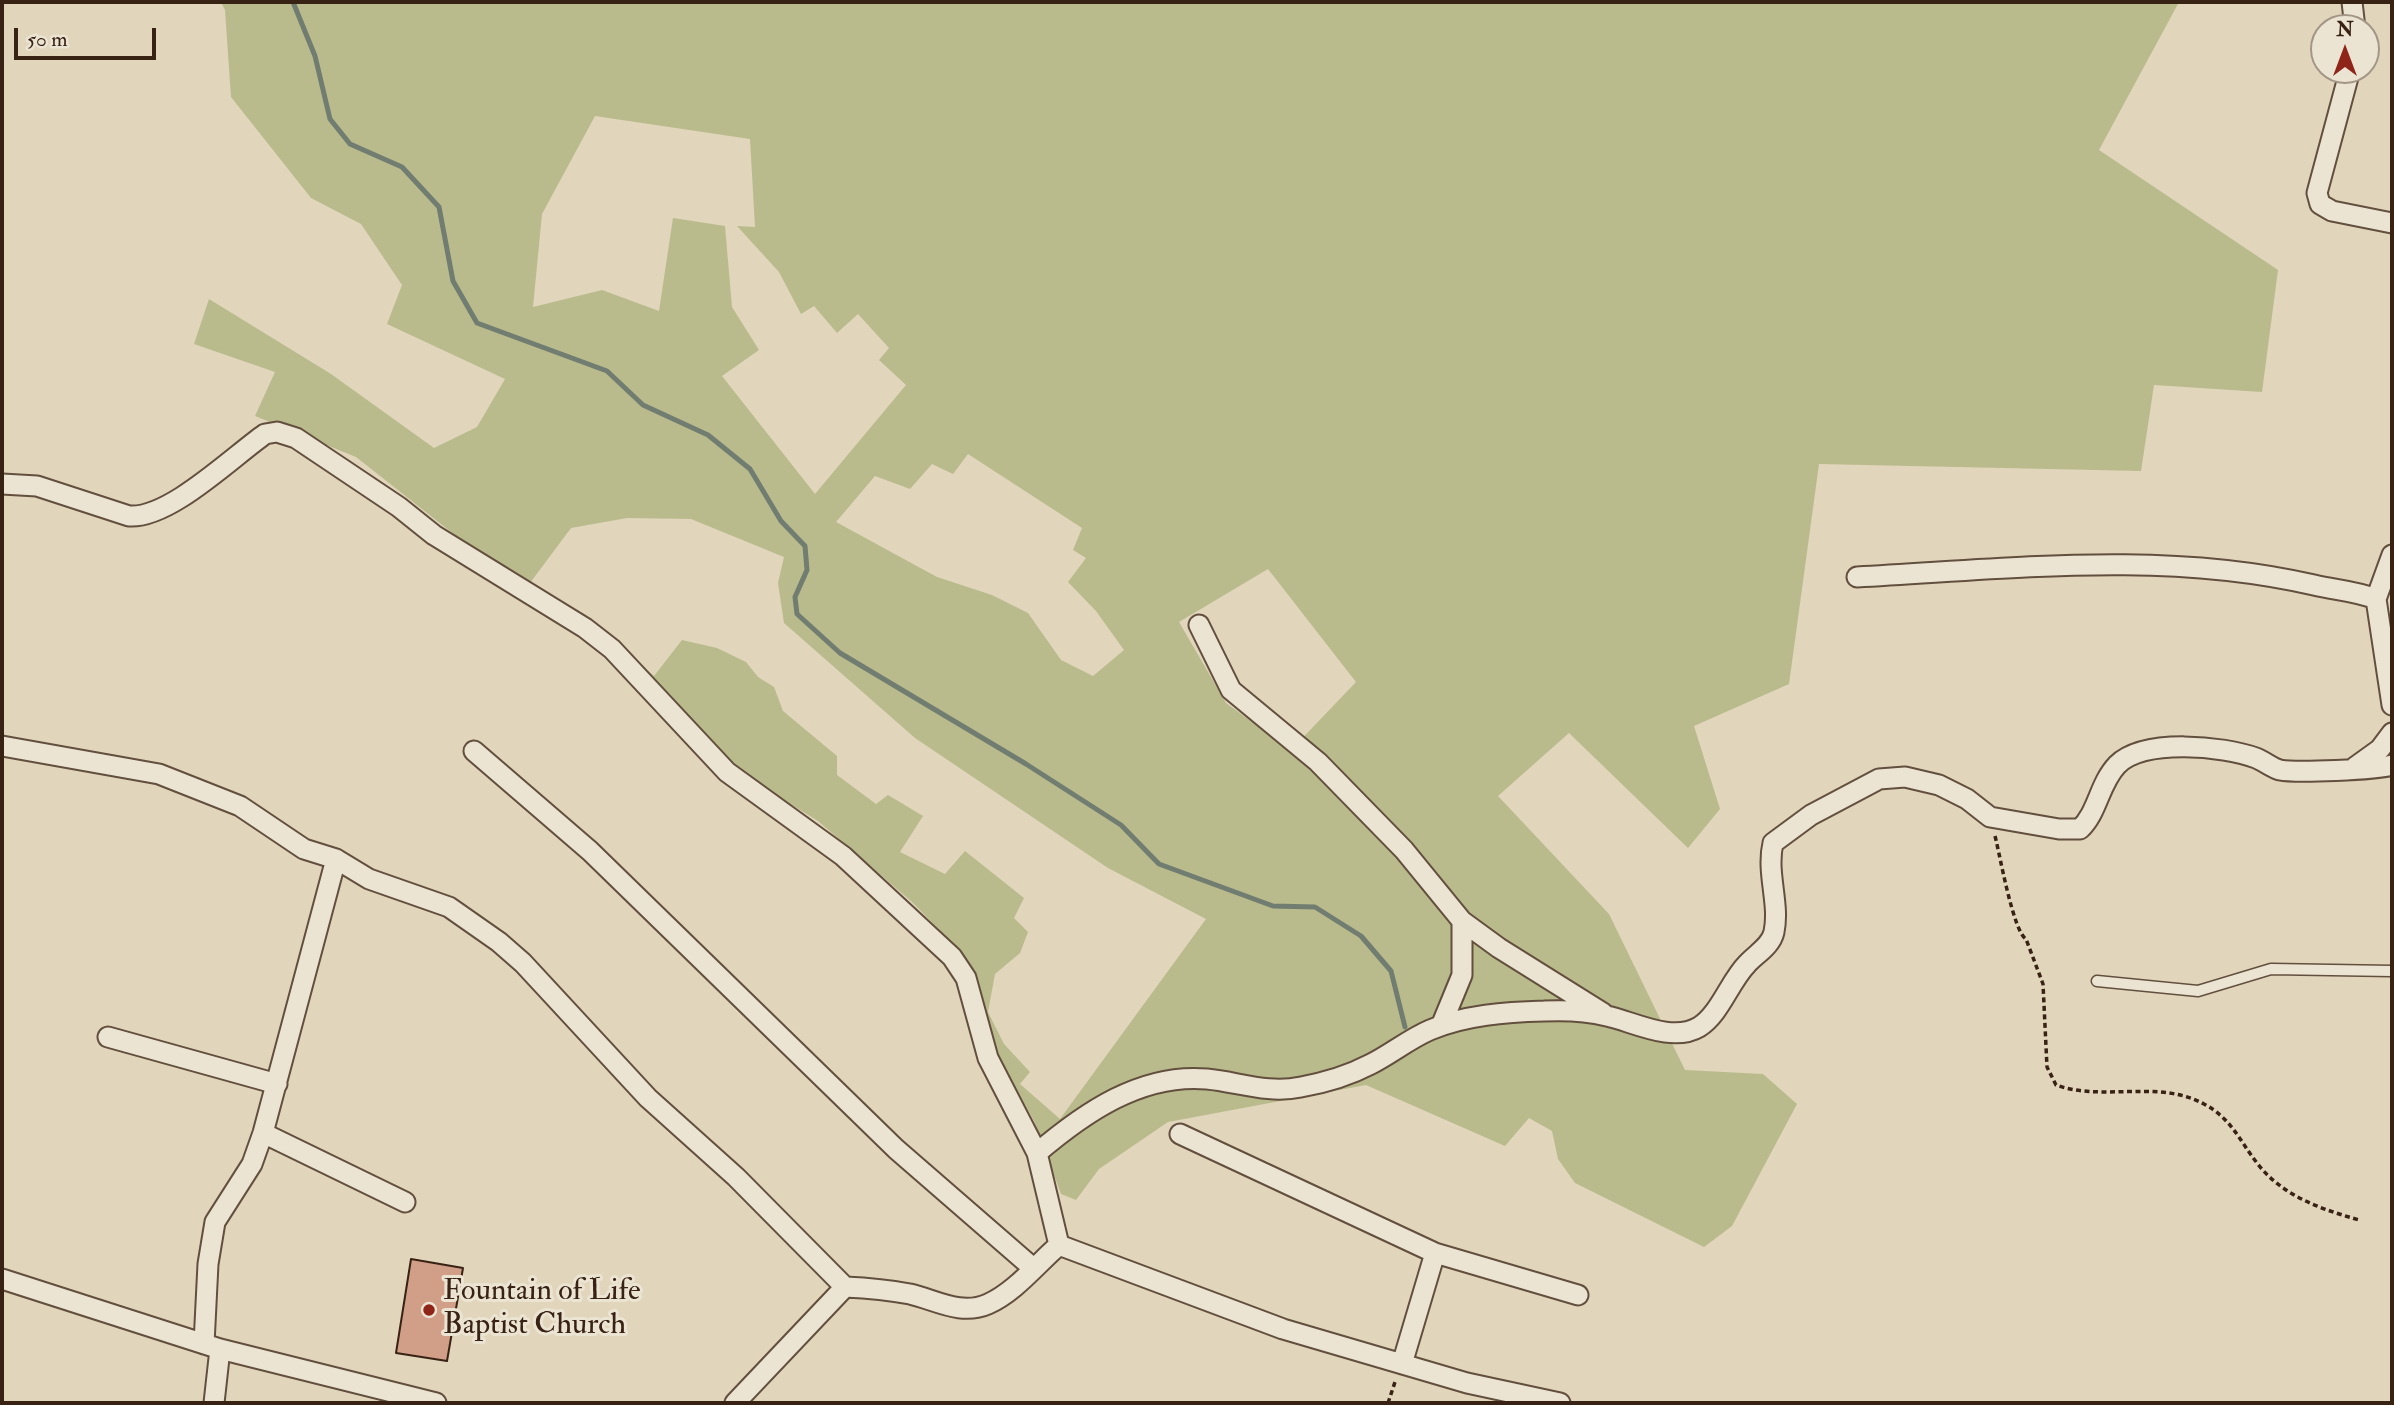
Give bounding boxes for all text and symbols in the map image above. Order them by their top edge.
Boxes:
scale bar [18,14,159,58]
north arrow [2310,14,2380,84]
text: N [2336,18,2354,42]
text: 50 m [27,26,68,53]
place label: Fountain of Life Baptist Church [443,1275,640,1346]
marker: Fountain of Life Baptist Church [421,1302,437,1318]

